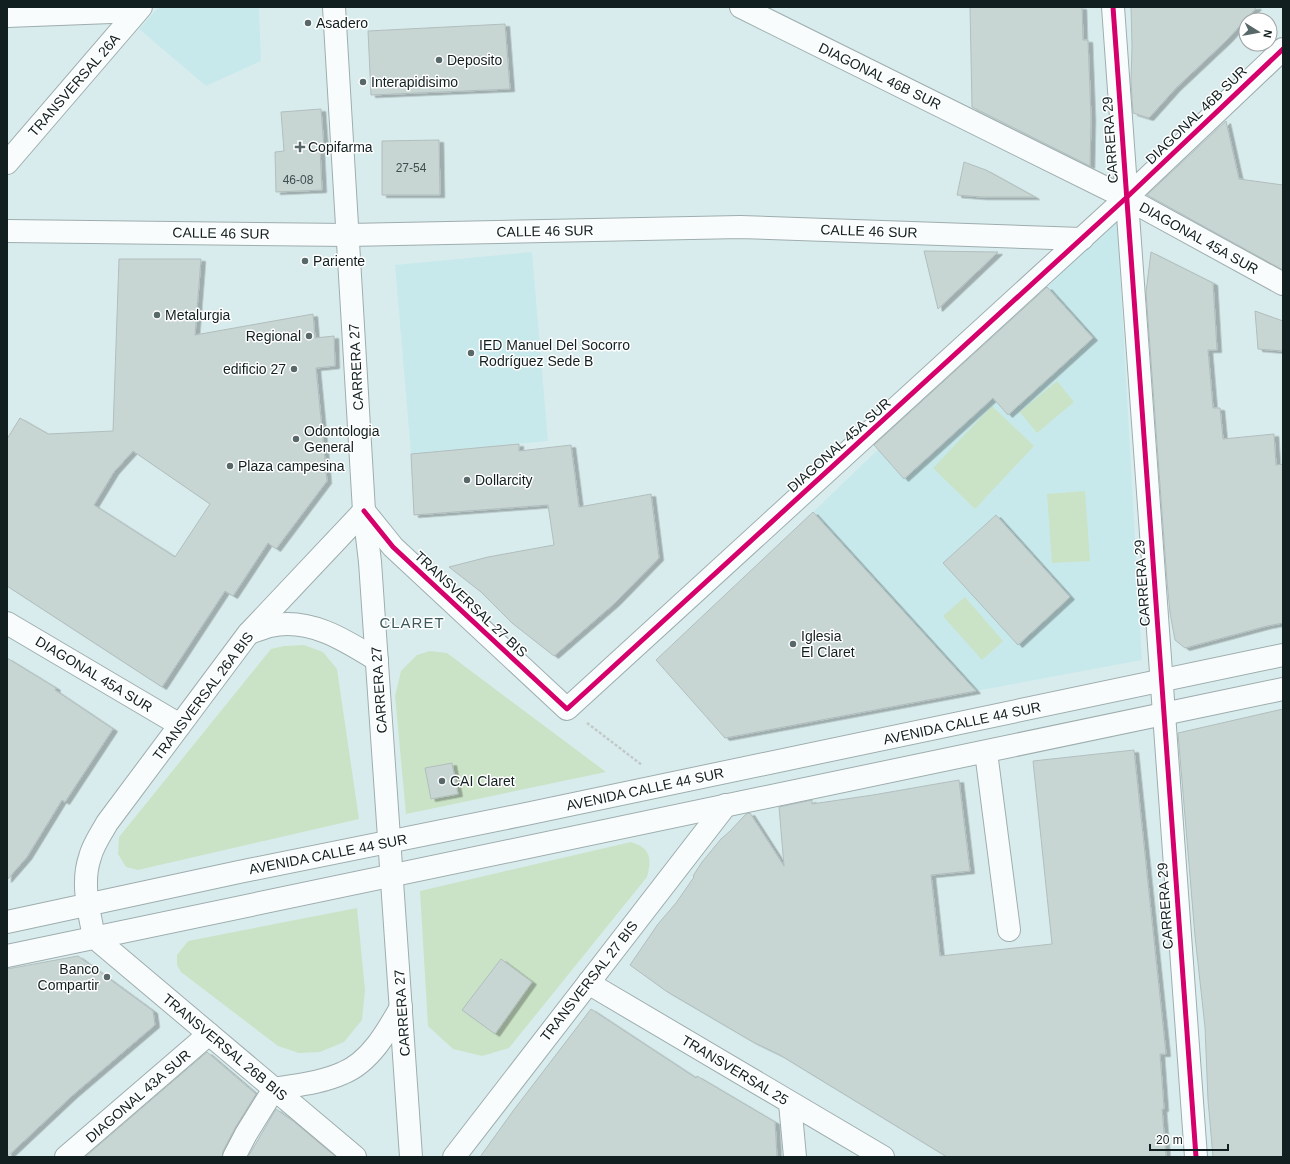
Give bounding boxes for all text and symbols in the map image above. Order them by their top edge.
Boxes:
north arrow [1238,12,1278,52]
place label: Asadero [316,15,368,31]
marker: Asadero [303,18,313,28]
text: N [1261,29,1274,39]
street label: TRANSVERSAL 26A [25,30,123,140]
street label: DIAGONAL 46B SUR [816,39,944,113]
place label: Deposito [447,52,502,68]
marker: Deposito [434,55,444,65]
street label: DIAGONAL 46B SUR [1142,63,1250,167]
place label: Interapidisimo [371,74,458,90]
marker: Interapidisimo [358,77,368,87]
street label: CARRERA 29 [1099,96,1121,184]
place label: Copifarma [308,139,373,155]
marker: Copifarma [295,142,305,152]
house number: 27-54 [396,161,427,175]
house number: 46-08 [283,173,314,187]
street label: DIAGONAL 45A SUR [1137,199,1261,277]
street label: CALLE 46 SUR [820,221,918,241]
street label: CALLE 46 SUR [496,222,594,240]
street label: CALLE 46 SUR [172,224,270,242]
place label: Pariente [313,253,365,269]
marker: Pariente [300,256,310,266]
place label: Metalurgia [165,307,231,323]
marker: Metalurgia [152,310,162,320]
street label: CARRERA 27 [346,323,366,411]
place label: Regional [246,328,301,344]
marker: Regional [304,331,314,341]
place label: IED Manuel Del Socorro Rodríguez Sede B [479,337,630,369]
marker: IED Manuel Del Socorro Rodríguez Sede B [466,348,476,358]
place label: edificio 27 [223,361,286,377]
marker: edificio 27 [289,364,299,374]
street label: DIAGONAL 45A SUR [784,394,894,496]
place label: Odontologia General [304,423,380,455]
marker: Odontologia General [291,434,301,444]
place label: Plaza campesina [238,458,345,474]
marker: Plaza campesina [225,461,235,471]
place label: Dollarcity [475,472,533,488]
marker: Dollarcity [462,475,472,485]
street label: CARRERA 29 [1131,539,1153,627]
street label: TRANSVERSAL 27 BIS [411,548,531,660]
district label: CLARET [379,614,445,631]
place label: Iglesia El Claret [801,628,855,660]
street label: TRANSVERSAL 26A BIS [149,629,257,763]
street label: DIAGONAL 45A SUR [33,633,155,715]
marker: Iglesia El Claret [788,639,798,649]
street label: CARRERA 27 [368,646,390,734]
street label: AVENIDA CALLE 44 SUR [882,698,1042,748]
street label: AVENIDA CALLE 44 SUR [565,764,725,814]
place label: CAI Claret [450,773,515,789]
marker: CAI Claret [437,776,447,786]
street label: AVENIDA CALLE 44 SUR [248,831,408,877]
street label: CARRERA 29 [1154,862,1176,950]
street label: TRANSVERSAL 27 BIS [537,918,641,1044]
place label: Banco Compartir [38,961,99,993]
street label: CARRERA 27 [391,969,413,1057]
marker: Banco Compartir [102,972,112,982]
street label: TRANSVERSAL 26B BIS [160,990,290,1104]
street label: TRANSVERSAL 25 [679,1032,791,1108]
street label: DIAGONAL 43A SUR [82,1046,194,1146]
scale bar [1150,1126,1228,1152]
text: 20 m [1156,1133,1183,1147]

